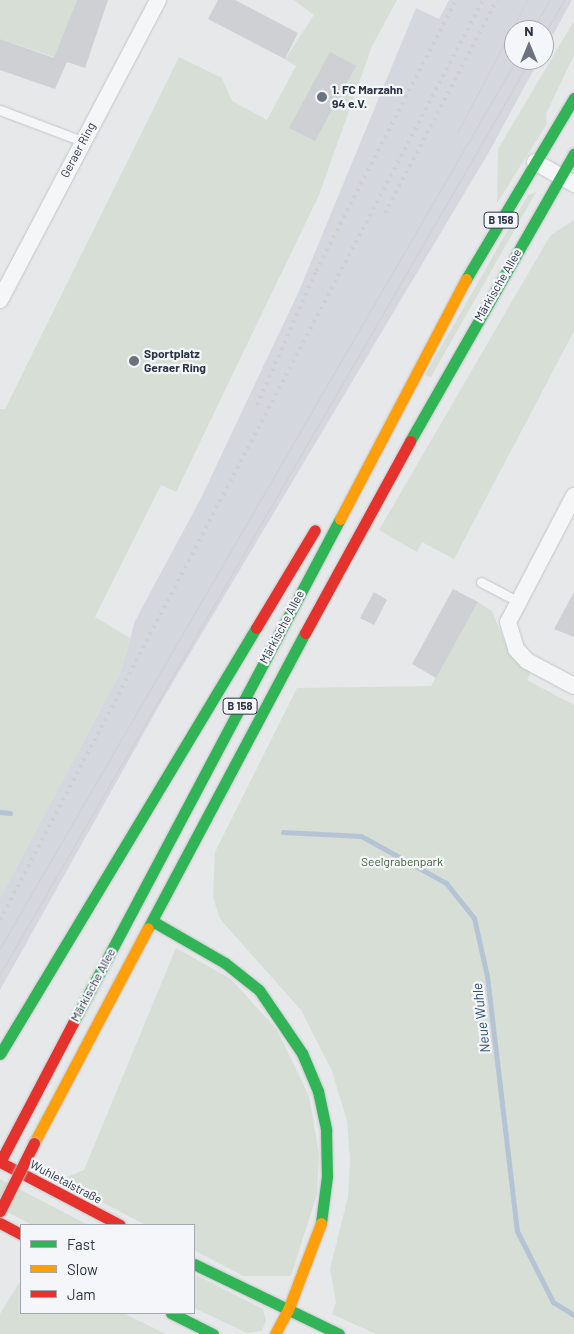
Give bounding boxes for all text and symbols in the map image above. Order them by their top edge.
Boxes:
north arrow [504,20,554,70]
text: N [524,22,534,39]
place label: 1. FC Marzahn 94 e.V. [332,83,403,111]
marker: 1. FC Marzahn 94 e.V. [316,91,328,103]
street label: Geraer Ring [57,120,99,180]
road number: B 158 [484,212,518,228]
street label: Märkische Allee [472,246,524,324]
place label: Sportplatz Geraer Ring [144,347,206,375]
marker: Sportplatz Geraer Ring [128,355,140,367]
street label: Märkische Allee [257,588,307,666]
road number: B 158 [222,698,258,714]
park label: Seelgrabenpark [361,855,443,869]
street label: Märkische Allee [68,946,118,1024]
water label: Neue Wuhle [468,982,494,1054]
street label: Wuhletalstraße [28,1157,104,1207]
legend [20,1224,195,1314]
text: Fast [67,1235,95,1253]
text: Slow [67,1260,98,1278]
text: Jam [67,1285,96,1303]

